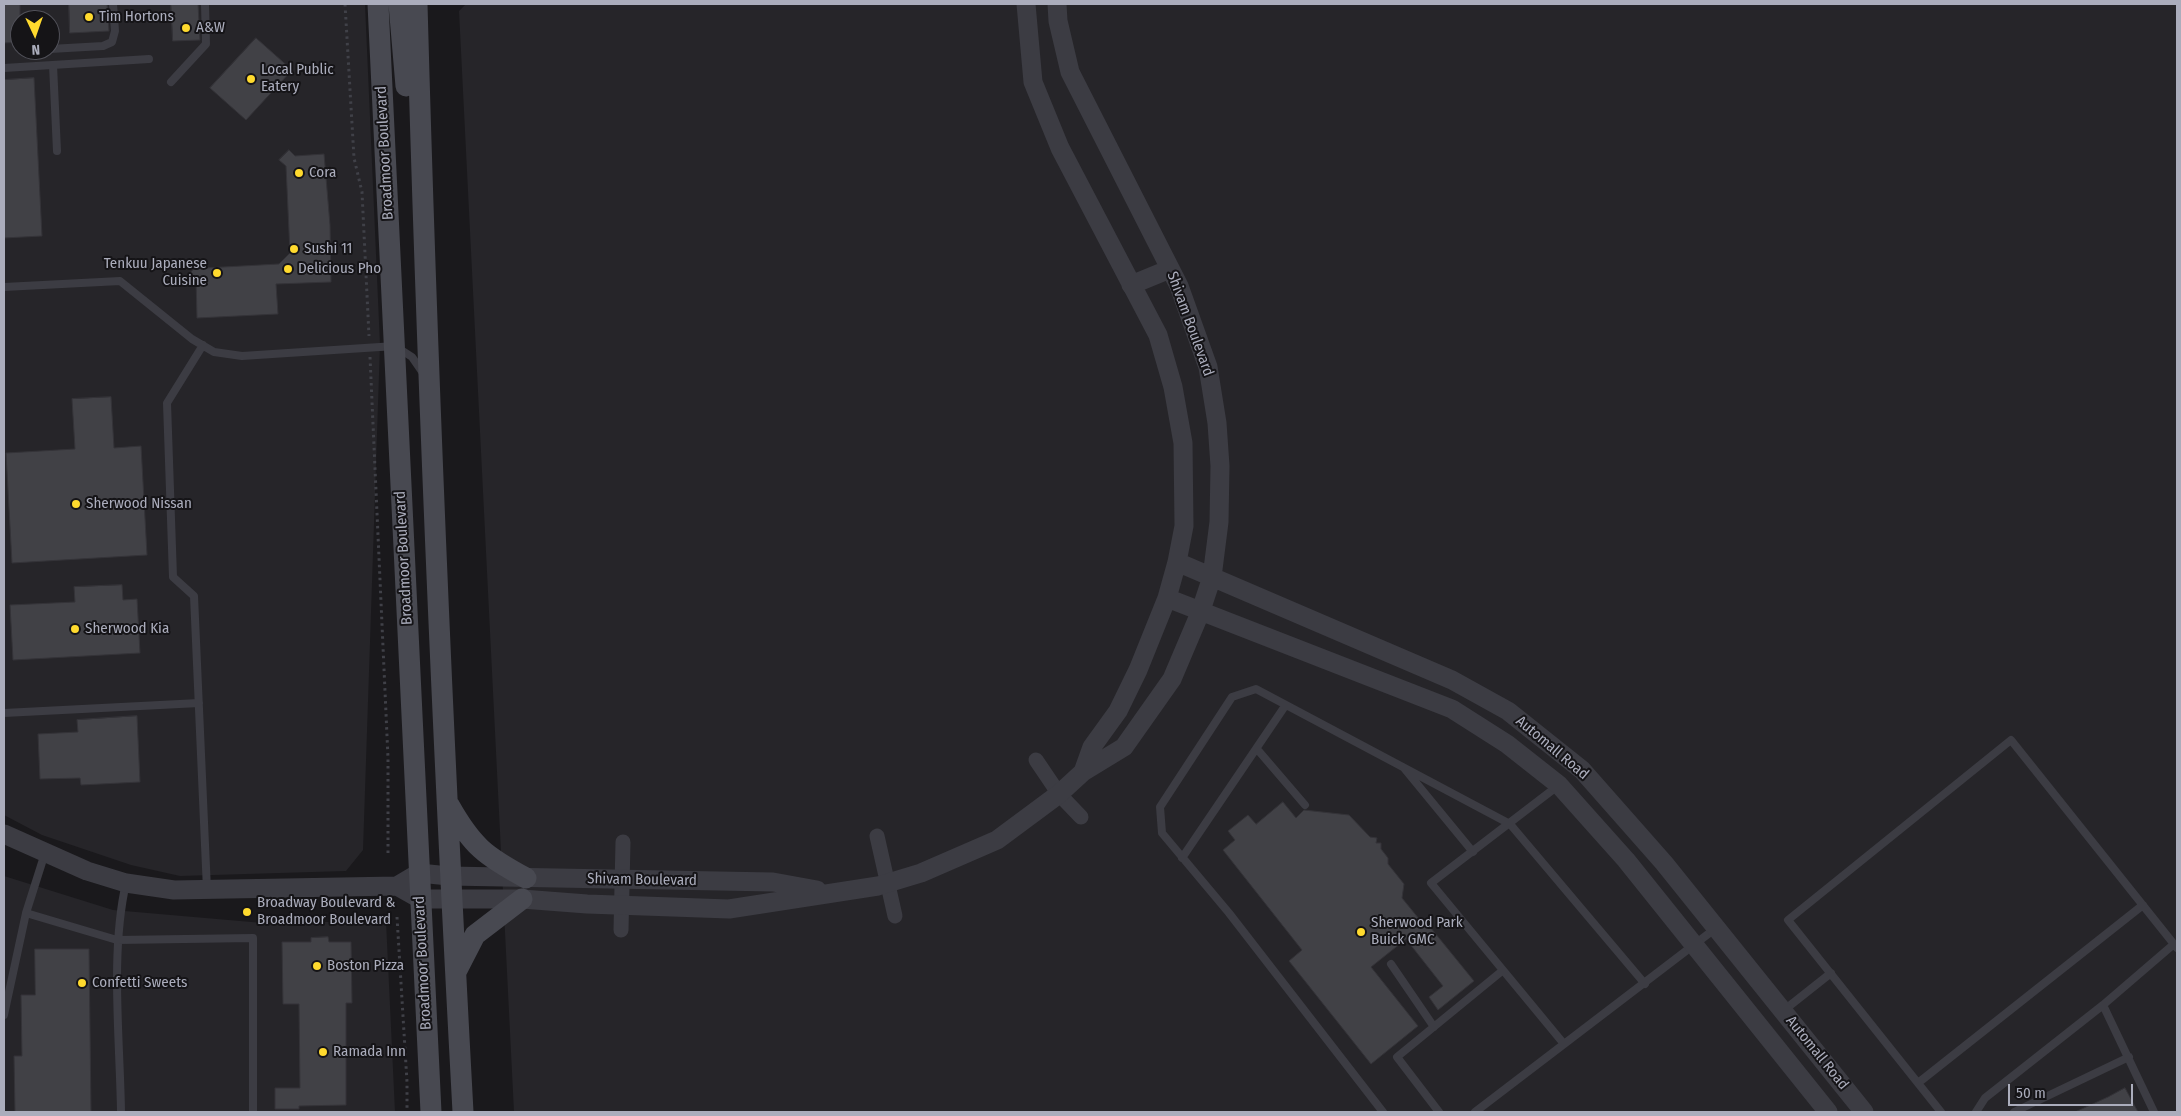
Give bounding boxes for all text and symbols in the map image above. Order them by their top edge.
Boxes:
place label: Tim Hortons [99,8,174,26]
north arrow [10,10,60,60]
marker: Tim Hortons [83,11,95,23]
place label: A&W [196,19,225,37]
marker: A&W [180,22,192,34]
text: N [31,41,40,58]
place label: Local Public Eatery [261,61,334,96]
marker: Local Public Eatery [245,73,257,85]
street label: Broadmoor Boulevard [373,86,397,220]
place label: Cora [309,164,336,182]
marker: Cora [293,167,305,179]
place label: Sushi 11 [304,240,352,258]
marker: Sushi 11 [288,243,300,255]
place label: Tenkuu Japanese Cuisine [104,255,207,290]
place label: Delicious Pho [298,260,381,278]
marker: Delicious Pho [282,263,294,275]
marker: Tenkuu Japanese Cuisine [211,267,223,279]
street label: Shivam Boulevard [1163,269,1217,379]
street label: Broadmoor Boulevard [392,491,416,625]
place label: Sherwood Nissan [86,495,192,513]
marker: Sherwood Nissan [70,498,82,510]
place label: Sherwood Kia [85,620,169,638]
marker: Sherwood Kia [69,623,81,635]
street label: Automall Road [1512,712,1592,784]
street label: Shivam Boulevard [587,870,697,890]
place label: Broadway Boulevard & Broadmoor Boulevard [257,894,395,929]
street label: Broadmoor Boulevard [411,896,435,1030]
marker: Broadway Boulevard & Broadmoor Boulevard [241,906,253,918]
place label: Sherwood Park Buick GMC [1371,914,1463,949]
marker: Sherwood Park Buick GMC [1355,926,1367,938]
place label: Boston Pizza [327,957,404,975]
marker: Boston Pizza [311,960,323,972]
place label: Confetti Sweets [92,974,187,992]
marker: Confetti Sweets [76,977,88,989]
street label: Automall Road [1782,1013,1852,1093]
place label: Ramada Inn [333,1043,406,1061]
marker: Ramada Inn [317,1046,329,1058]
scale bar [2011,1074,2136,1106]
text: 50 m [2016,1084,2046,1102]

